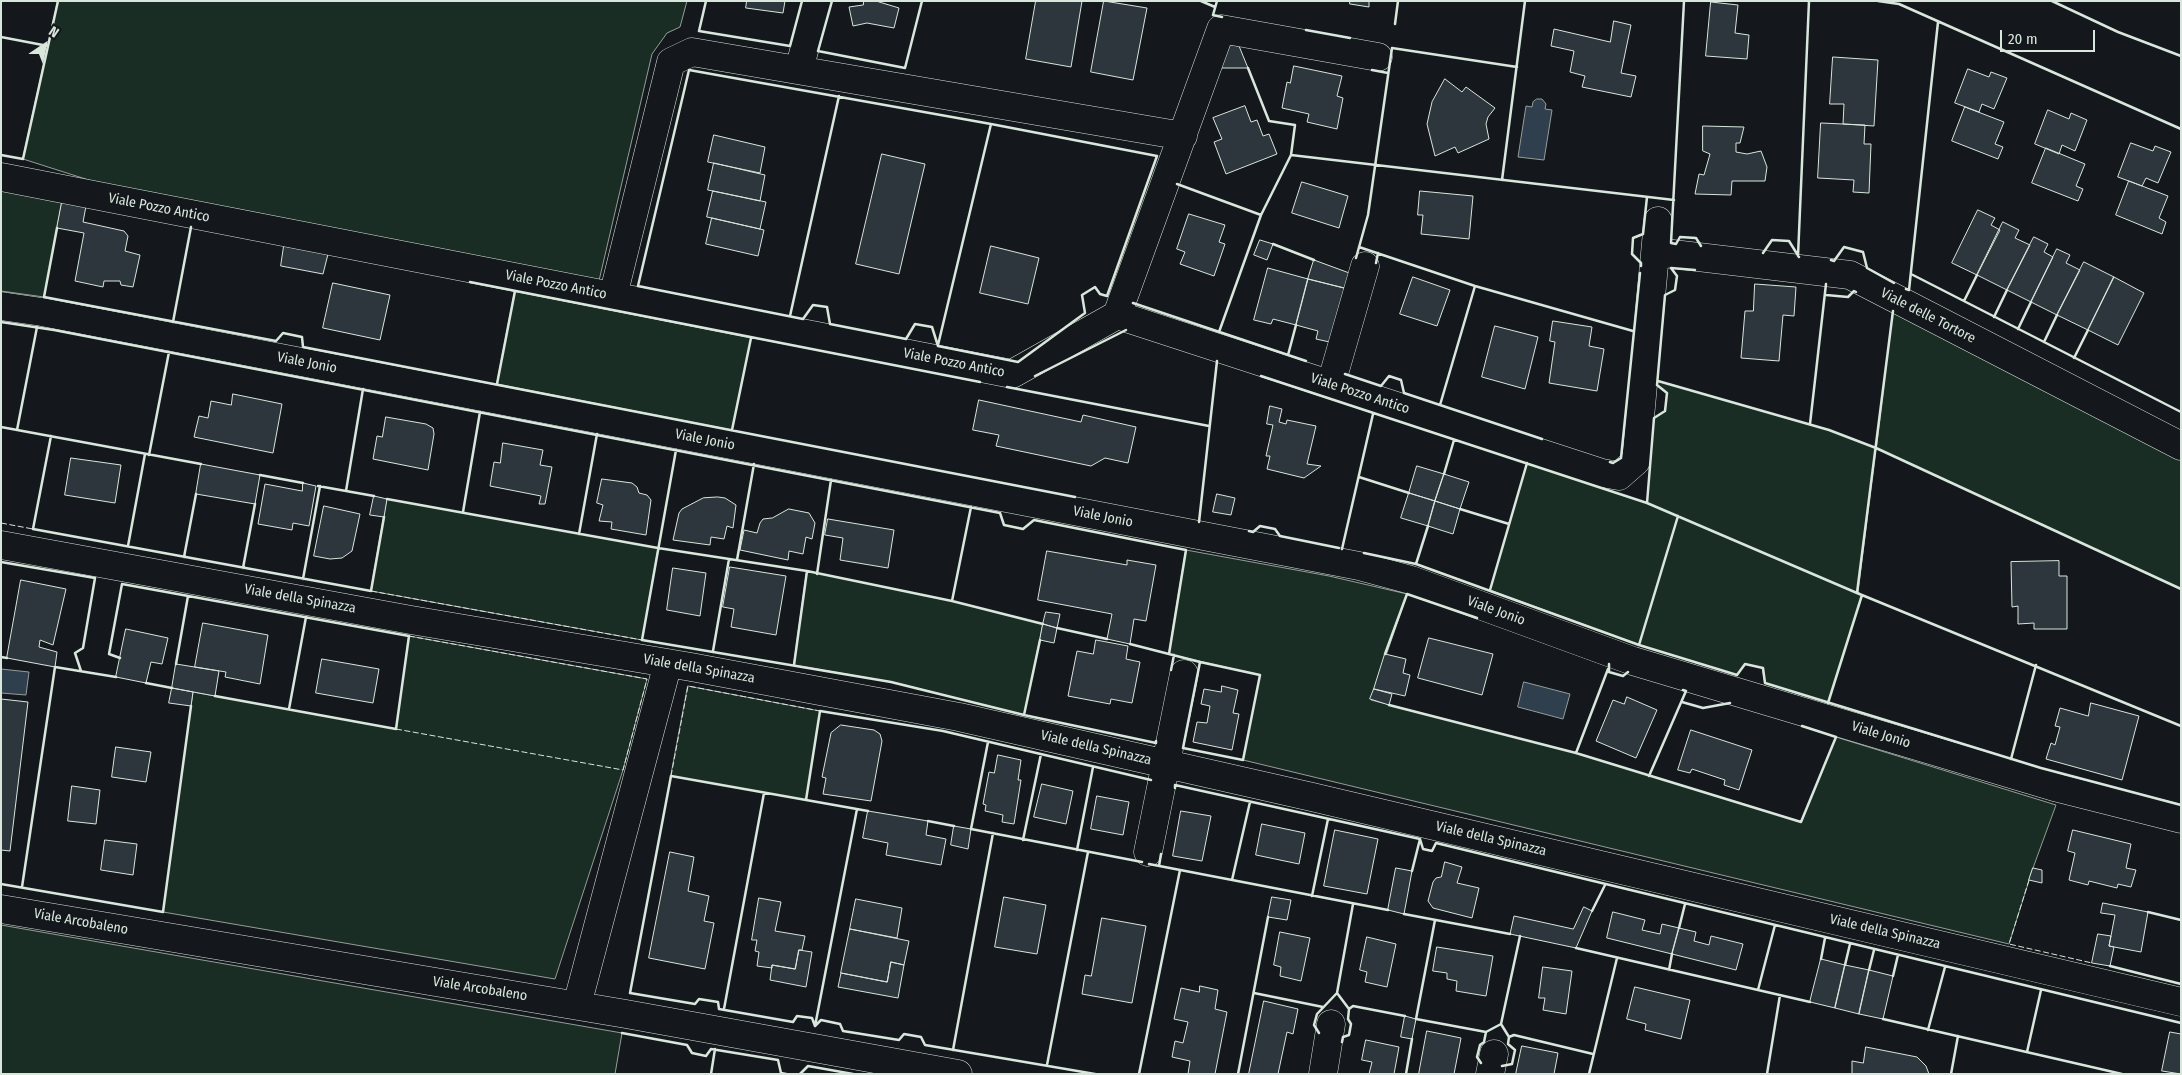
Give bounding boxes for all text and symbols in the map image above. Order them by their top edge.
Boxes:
north arrow [20,20,70,70]
scale bar [2002,20,2097,52]
text: N [45,23,62,42]
text: 20 m [2008,30,2038,48]
street label: Viale Pozzo Antico [107,190,211,226]
street label: Viale Pozzo Antico [504,267,608,303]
street label: Viale delle Tortore [1878,285,1978,347]
street label: Viale Pozzo Antico [902,345,1006,381]
street label: Viale Jonio [276,349,338,377]
street label: Viale Pozzo Antico [1308,370,1412,418]
street label: Viale Jonio [674,426,736,454]
street label: Viale Jonio [1072,503,1134,531]
street label: Viale della Spinazza [243,581,357,617]
street label: Viale Jonio [1465,593,1527,629]
street label: Viale della Spinazza [642,651,756,687]
street label: Viale Jonio [1850,718,1912,752]
street label: Viale della Spinazza [1039,727,1153,769]
street label: Viale della Spinazza [1434,818,1548,860]
street label: Viale Arcobaleno [33,905,129,939]
street label: Viale della Spinazza [1828,911,1942,953]
street label: Viale Arcobaleno [432,973,528,1005]

